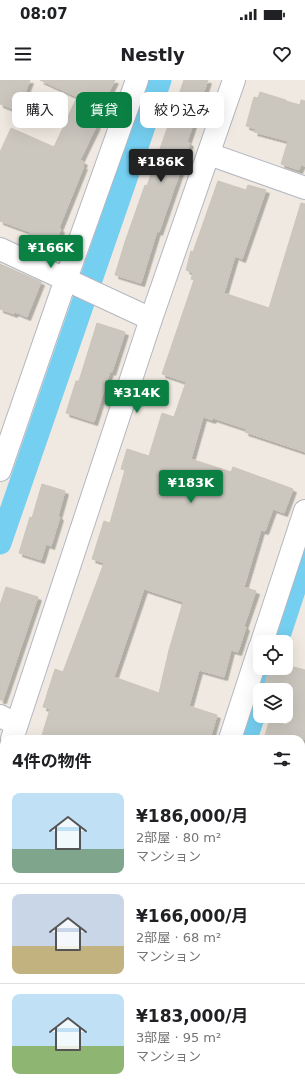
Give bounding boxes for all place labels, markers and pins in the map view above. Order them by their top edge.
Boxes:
pin: ¥186K [133,149,189,183]
pin: ¥166K [23,235,79,269]
pin: ¥314K [109,380,165,414]
pin: ¥183K [163,470,219,504]

